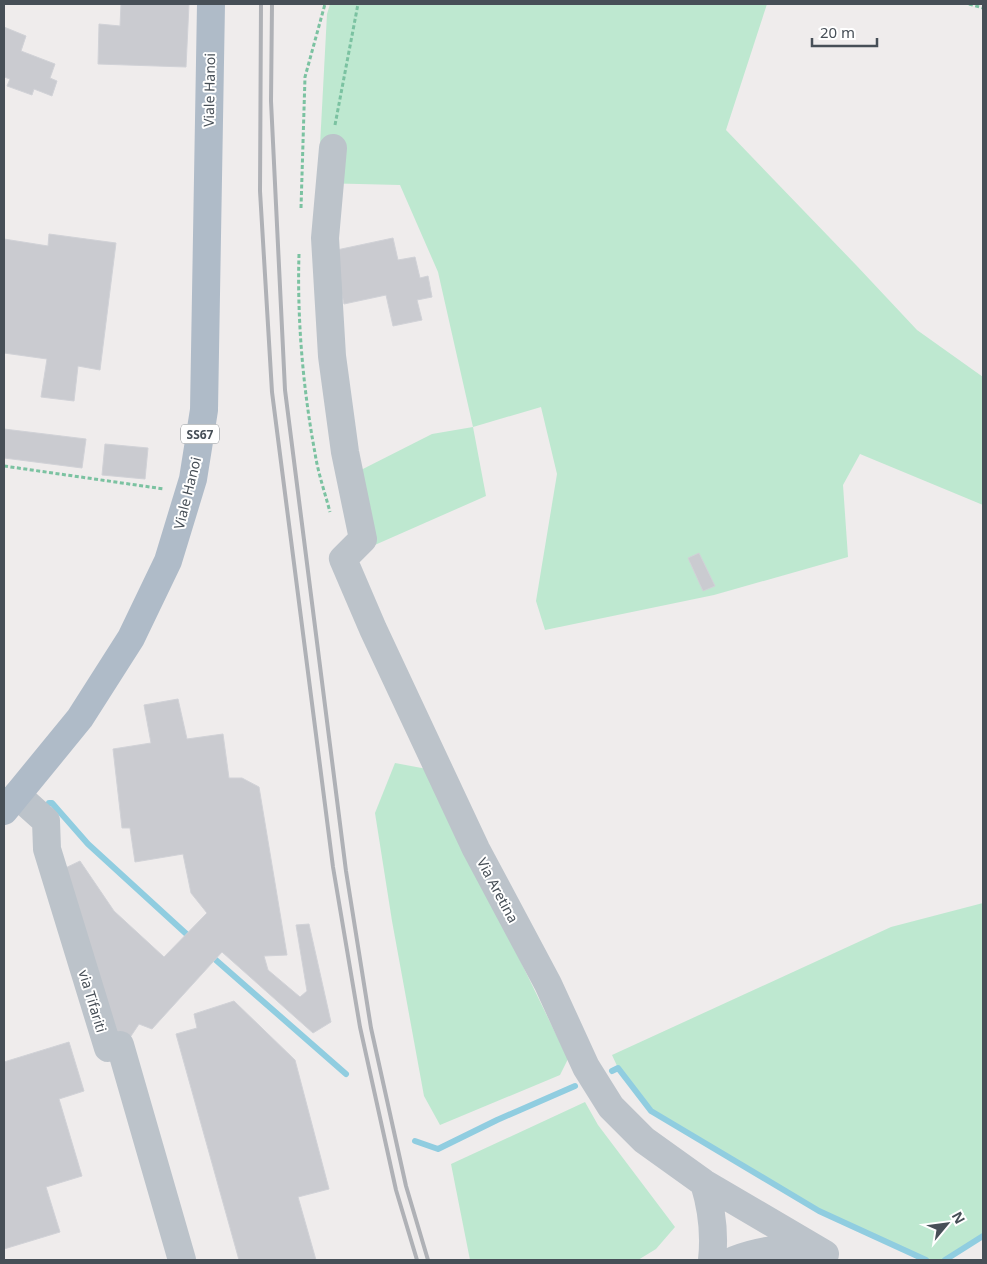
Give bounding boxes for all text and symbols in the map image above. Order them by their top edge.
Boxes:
scale bar [812,15,877,47]
text: 20 m [820,22,855,42]
street label: Viale Hanoi [199,53,219,127]
road number: SS67 [181,424,219,444]
street label: Viale Hanoi [169,455,205,531]
street label: Via Aretina [473,854,523,926]
street label: via Tifariti [75,967,111,1035]
north arrow [922,1199,972,1249]
text: N [948,1208,970,1227]

